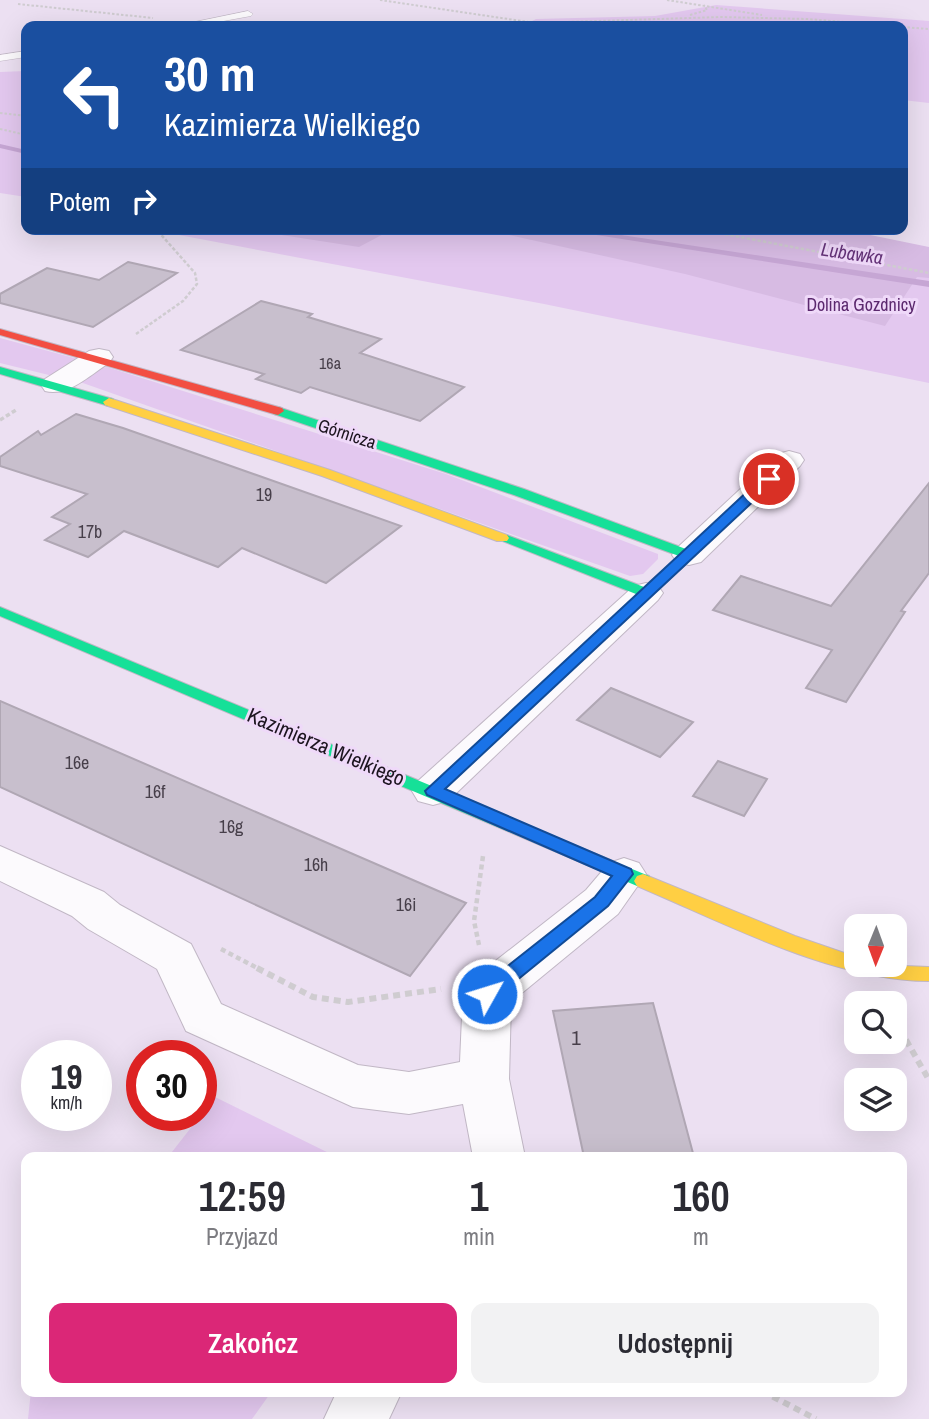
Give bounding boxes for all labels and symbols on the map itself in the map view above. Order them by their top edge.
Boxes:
water label: Lubawka [819,236,885,270]
park label: Dolina Gozdnicy [806,292,916,317]
house number: 16a [319,352,342,374]
street label: Górnicza [315,412,379,455]
pin [739,449,799,509]
house number: 19 [256,482,272,507]
house number: 17b [78,519,102,544]
street label: Kazimierza Wielkiego [243,700,409,793]
house number: 16e [65,750,89,775]
house number: 16f [145,779,166,804]
house number: 16g [219,814,244,839]
house number: 16h [304,852,328,877]
house number: 16i [396,892,416,917]
north arrow [844,914,906,976]
position arrow [450,957,524,1031]
house number: 1 [571,1023,581,1052]
speed limit sign: 30 [126,1040,217,1131]

